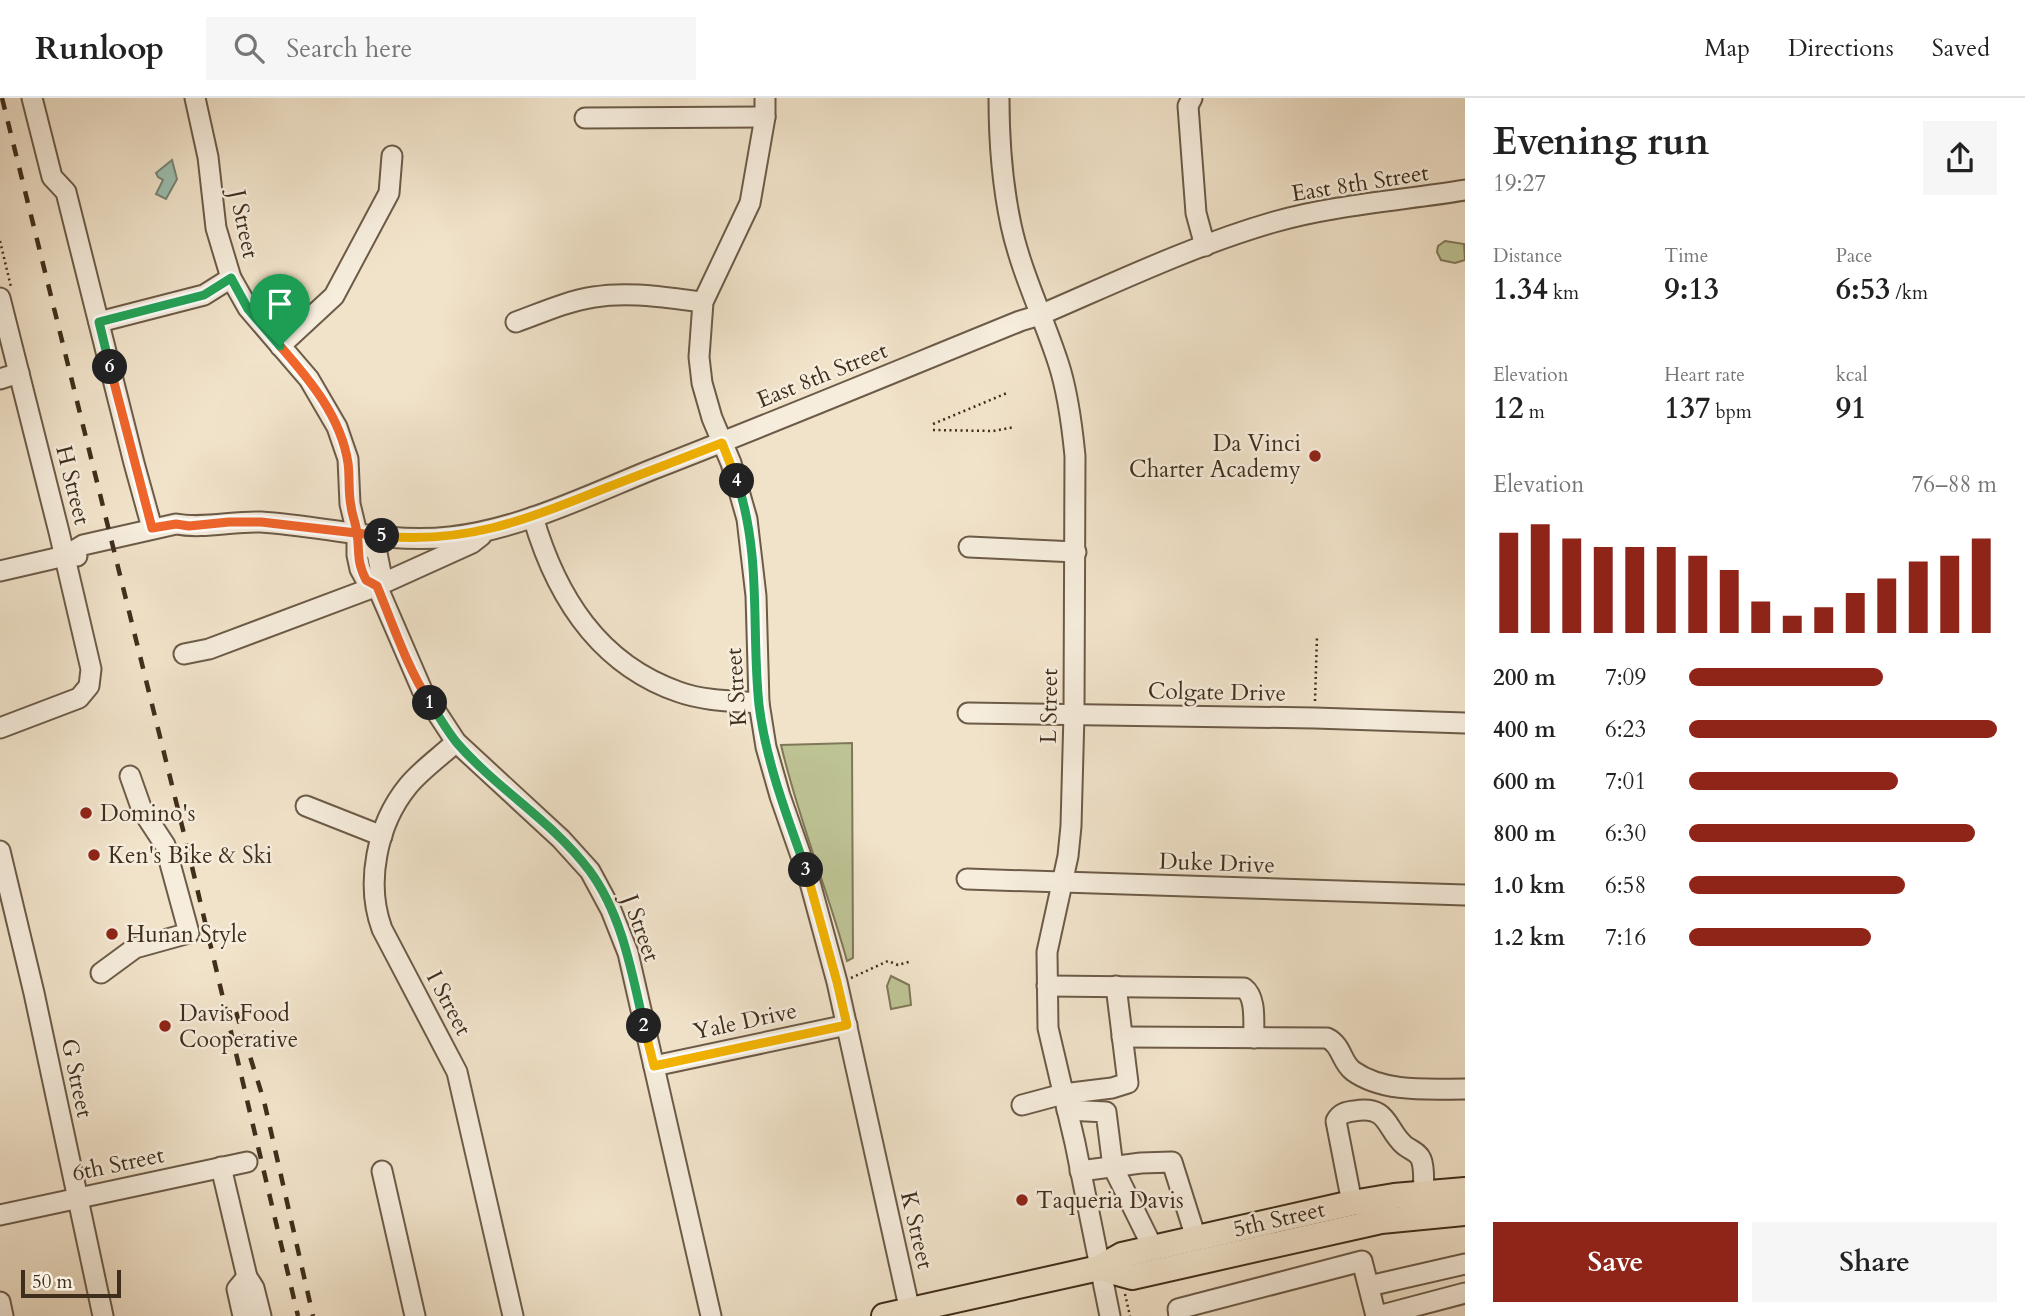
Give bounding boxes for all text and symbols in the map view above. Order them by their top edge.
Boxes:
search box [206,17,696,80]
text: Runloop [35,26,164,71]
icon: search [230,29,268,67]
text: Search here [286,31,412,66]
text: Map [1704,32,1750,65]
text: Directions [1788,32,1894,65]
text: Saved [1932,32,1990,65]
text: Evening run [1493,116,1709,168]
button: share [1923,121,1997,195]
street label: East 8th Street [1289,157,1431,209]
text: 19:27 [1493,168,1546,199]
street label: J Street [221,184,266,261]
text: Distance [1493,243,1562,269]
text: Time [1664,243,1708,269]
text: Pace [1836,243,1872,269]
text: 1.34 [1493,269,1548,310]
text: 9:13 [1664,269,1719,310]
text: 6:53 [1836,269,1890,310]
pin [250,274,310,346]
text: km [1548,280,1579,306]
text: /km [1890,280,1928,306]
icon: arrive [261,285,299,323]
street label: East 8th Street [752,335,892,415]
pin: 6 [92,350,128,384]
text: 6 [105,353,114,379]
text: Elevation [1493,362,1568,388]
text: Heart rate [1664,362,1745,388]
text: kcal [1836,362,1868,388]
text: 12 [1493,388,1524,429]
text: 137 [1664,388,1710,429]
text: 91 [1836,388,1866,429]
text: m [1524,399,1545,425]
text: bpm [1710,399,1752,425]
place label: Da Vinci Charter Academy [1129,428,1301,485]
street label: H Street [48,442,98,528]
marker: Da Vinci Charter Academy [1307,448,1323,464]
pin: 4 [720,464,754,498]
text: 4 [732,467,741,493]
text: Elevation [1493,469,1584,500]
text: 76–88 m [1912,469,1997,500]
pin: 5 [364,518,400,554]
text: 5 [377,522,386,548]
street label: K Street [718,647,754,727]
text: 200 m [1493,662,1556,693]
text: 7:09 [1605,662,1646,693]
street label: L Street [1033,668,1065,744]
street label: Colgate Drive [1148,675,1286,709]
pin: 1 [412,686,448,720]
text: 1 [425,689,434,715]
text: 400 m [1493,714,1556,745]
text: 6:23 [1605,714,1646,745]
text: 600 m [1493,766,1556,797]
text: 7:01 [1605,766,1646,797]
place label: Domino's [100,798,195,829]
marker: Domino's [78,805,94,821]
text: 800 m [1493,818,1556,849]
text: 6:30 [1605,818,1646,849]
place label: Ken's Bike & Ski [108,840,272,871]
street label: Duke Drive [1159,845,1275,881]
marker: Ken's Bike & Ski [86,847,102,863]
pin: 3 [788,852,824,888]
text: 3 [801,856,810,882]
text: 1.0 km [1493,870,1565,901]
text: 6:58 [1605,870,1646,901]
street label: J Street [614,887,667,966]
place label: Hunan Style [126,919,247,950]
text: 1.2 km [1493,922,1565,953]
text: 7:16 [1605,922,1646,953]
marker: Hunan Style [104,926,120,942]
street label: I Street [419,965,479,1041]
street label: Yale Drive [690,995,800,1047]
place label: Davis Food Cooperative [179,998,298,1055]
pin: 2 [626,1009,662,1044]
text: 2 [639,1012,648,1038]
marker: Davis Food Cooperative [157,1018,173,1034]
street label: G Street [54,1036,100,1120]
street label: 6th Street [69,1139,167,1189]
place label: Taqueria Davis [1036,1185,1184,1216]
street label: K Street [893,1188,941,1272]
marker: Taqueria Davis [1014,1192,1030,1208]
street label: 5th Street [1230,1193,1328,1245]
button: Save [1493,1222,1738,1302]
button: Share [1752,1222,1997,1302]
scale bar [21,1267,121,1299]
text: 50 m [32,1269,73,1295]

